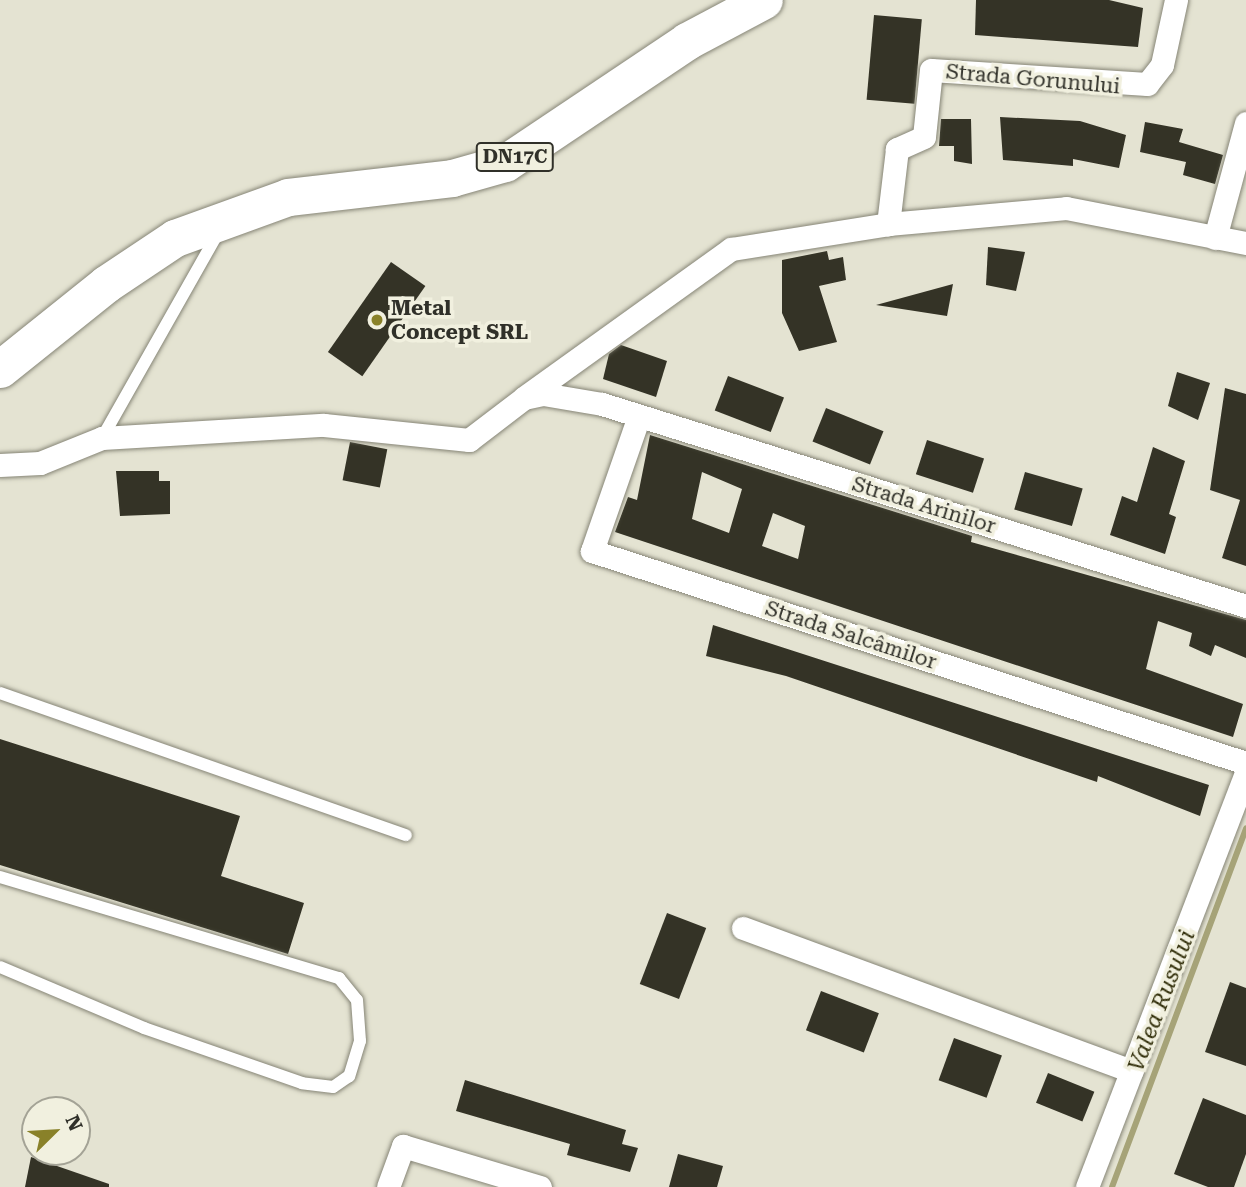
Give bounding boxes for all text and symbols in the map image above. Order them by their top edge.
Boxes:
street label: Strada Gorunului [945,59,1121,99]
road number: DN17C [475,141,555,172]
place label: Metal Concept SRL [391,295,528,345]
marker: Metal Concept SRL [369,312,385,328]
street label: Strada Arinilor [849,471,999,539]
street label: Strada Salcâmilor [762,595,940,675]
water label: Valea Rusului [1122,927,1202,1075]
north arrow [21,1096,91,1166]
text: N [60,1112,87,1134]

